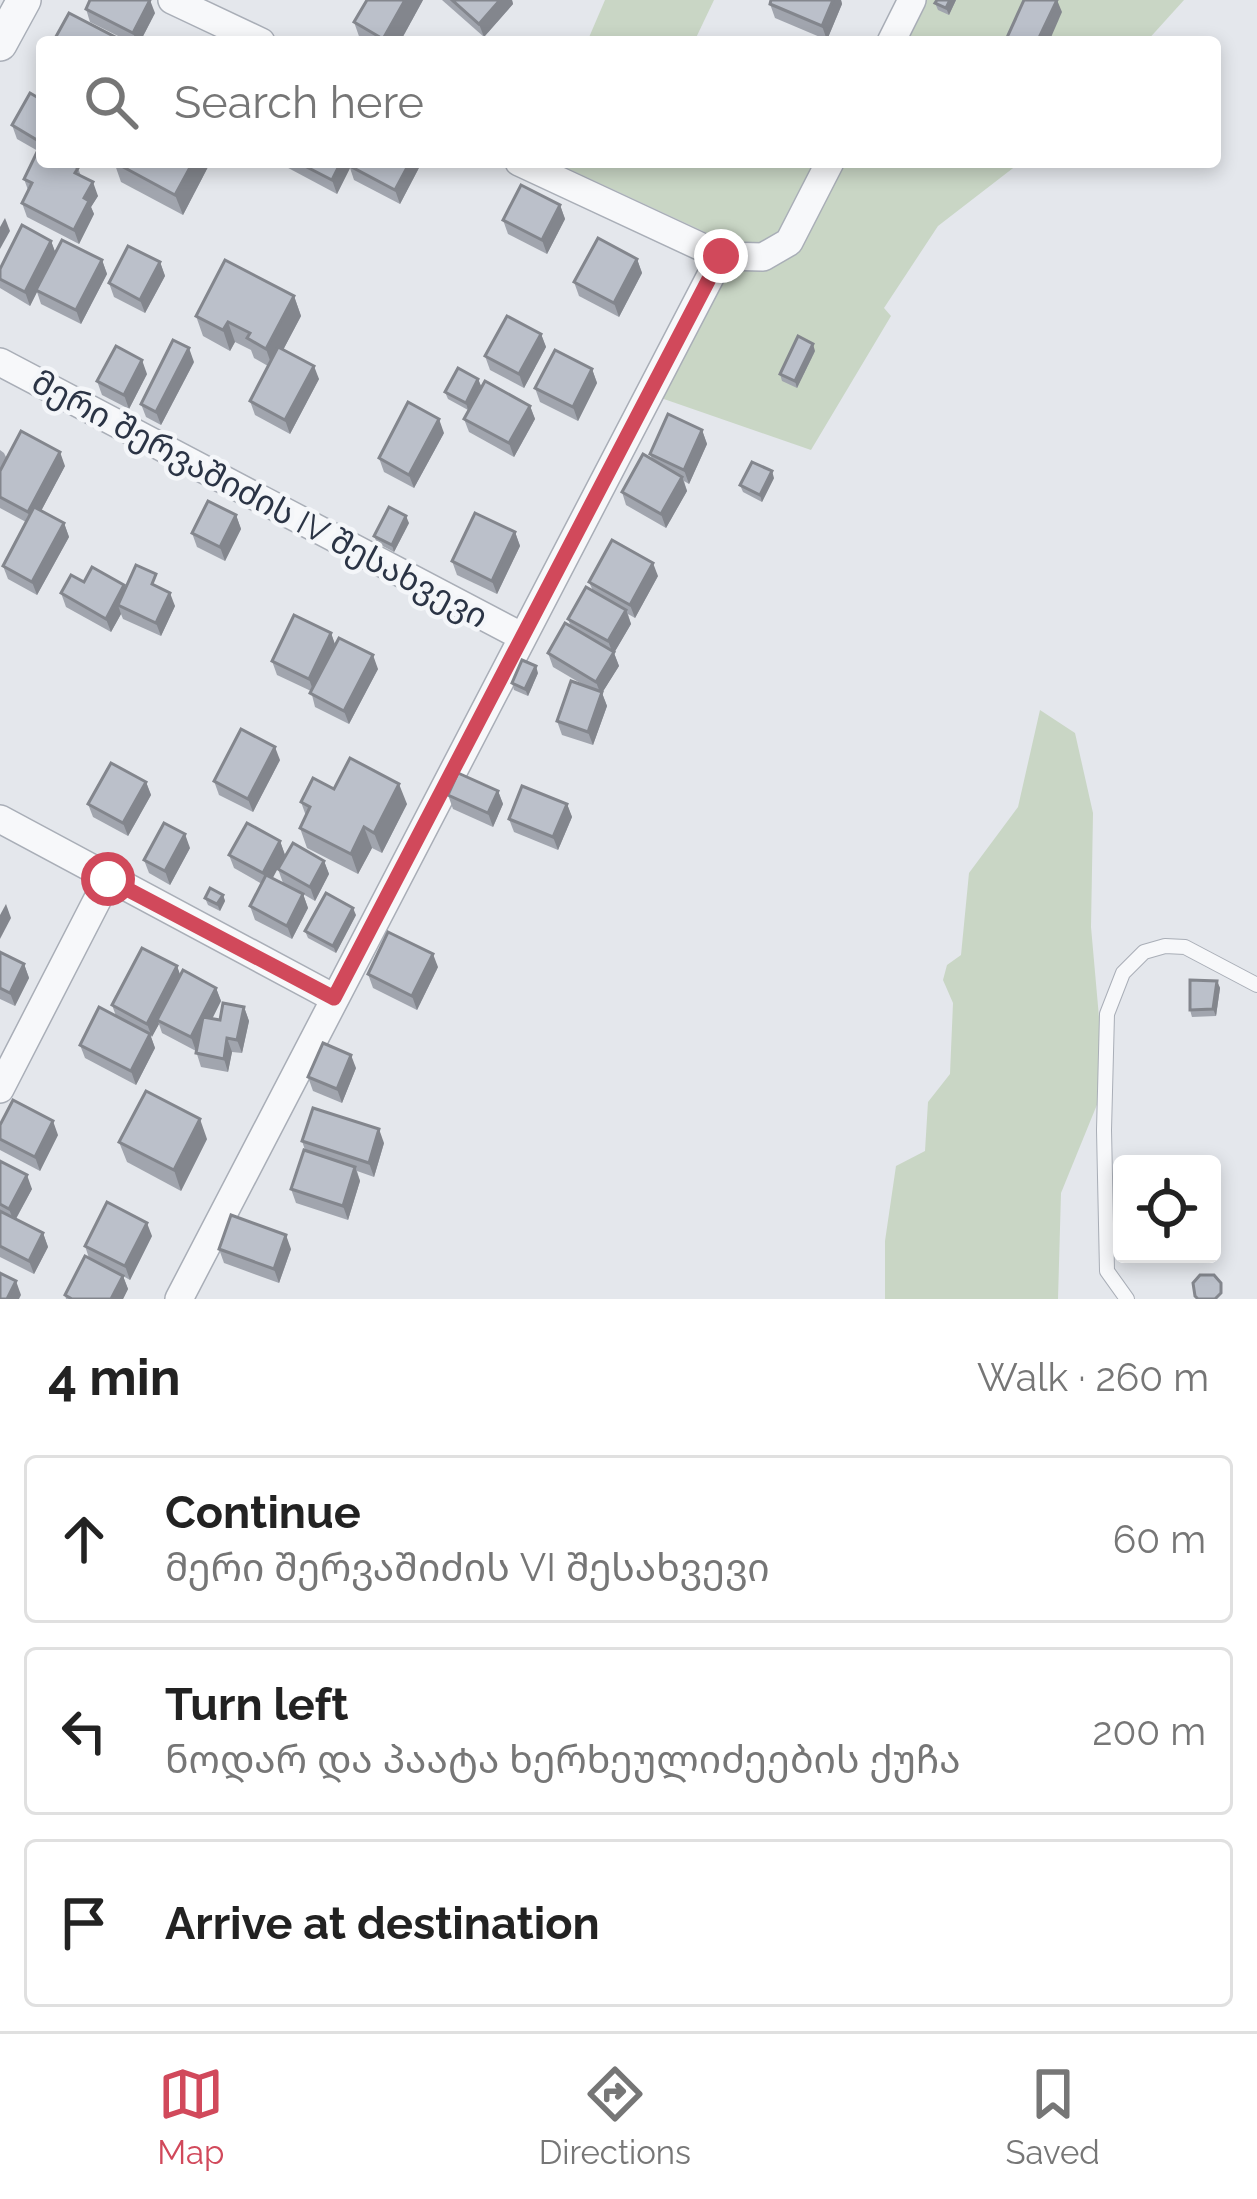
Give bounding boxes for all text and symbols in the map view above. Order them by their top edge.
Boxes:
search box [36,36,1221,168]
icon: search [78,69,144,135]
text: Search here [174,76,424,129]
route end [694,229,748,283]
street label: მერი შერვაშიძის IV შესახვევი [25,362,495,636]
route start [81,852,135,906]
map controls [1113,1155,1221,1263]
button: locate [1113,1155,1221,1263]
text: 4 min [48,1347,181,1407]
text: Walk · 260 m [977,1354,1209,1400]
text: Continue [165,1486,361,1539]
icon: ahead [51,1506,117,1572]
text: 60 m [1113,1516,1206,1562]
text: მერი შერვაშიძის VI შესახვევი [165,1544,770,1590]
text: Turn left [165,1678,348,1731]
icon: left [51,1698,117,1764]
text: 200 m [1092,1708,1206,1754]
text: ნოდარ და პაატა ხერხეულიძეების ქუჩა [165,1736,961,1782]
icon: arrive [51,1890,117,1956]
text: Arrive at destination [165,1897,600,1950]
tab: Map [157,2061,224,2172]
tab: Directions [539,2061,691,2172]
tab: Saved [1005,2061,1100,2172]

